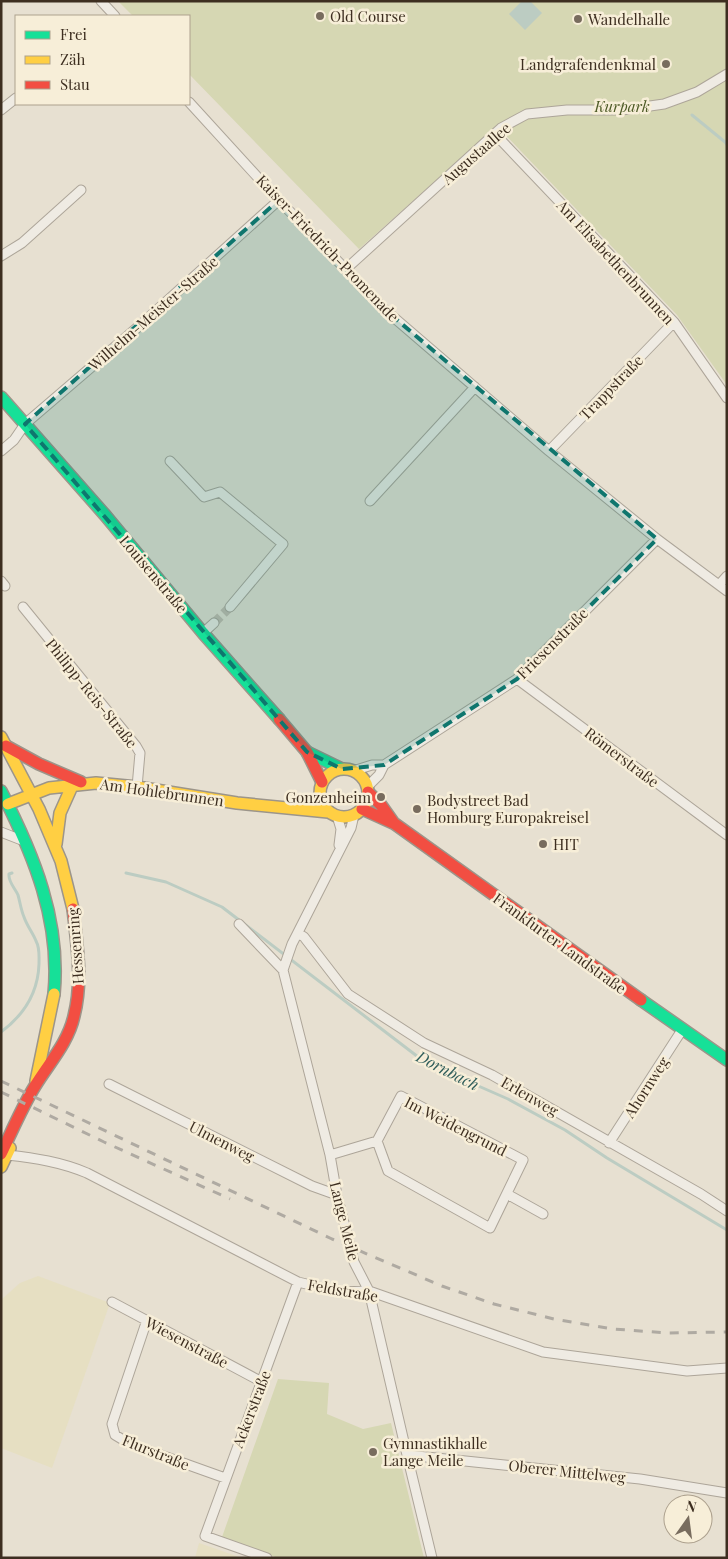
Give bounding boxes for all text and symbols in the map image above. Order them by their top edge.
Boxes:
place label: Old Course [330,6,406,26]
place label: Wandelhalle [587,9,670,29]
marker: Old Course [314,10,326,22]
marker: Wandelhalle [572,13,584,25]
legend [15,15,190,105]
text: Frei [60,24,88,44]
text: Zäh [60,49,85,69]
place label: Landgrafendenkmal [520,54,656,74]
marker: Landgrafendenkmal [660,58,672,70]
text: Stau [60,74,90,94]
park label: Kurpark [593,96,650,116]
street label: Augustaallee [437,118,515,189]
street label: Kaiser-Friedrich-Promenade [252,170,404,326]
street label: Am Elisabethenbrunnen [552,195,679,329]
street label: Wilhelm-Meister-Straße [83,251,222,375]
street label: Trappstraße [575,350,647,424]
street label: Louisenstraße [116,531,192,617]
street label: Friesenstraße [512,603,592,683]
street label: Philipp-Reis-Straße [42,634,142,752]
street label: Römerstraße [581,723,663,791]
street label: Am Hohlebrunnen [98,773,225,811]
place label: Gonzenheim [285,787,372,807]
place label: Bodystreet Bad Homburg Europakreisel [427,790,589,827]
marker: Gonzenheim [375,791,387,803]
marker: Bodystreet Bad Homburg Europakreisel [411,803,423,815]
place label: HIT [553,834,579,854]
marker: HIT [537,838,549,850]
street label: Frankfurter Landstraße [490,888,630,998]
street label: Hessenring [62,907,88,985]
water label: Dornbach [412,1045,483,1095]
street label: Ahornweg [618,1053,673,1122]
street label: Erlenweg [498,1072,562,1120]
street label: Im Weidengrund [401,1092,511,1161]
street label: Ulmenweg [186,1116,258,1166]
street label: Lange Meile [326,1179,364,1263]
street label: Feldstraße [306,1274,380,1306]
street label: Wiesenstraße [141,1311,232,1372]
street label: Ackerstraße [227,1367,275,1451]
street label: Flurstraße [120,1429,192,1475]
place label: Gymnastikhalle Lange Meile [383,1433,487,1470]
marker: Gymnastikhalle Lange Meile [367,1446,379,1458]
street label: Oberer Mittelweg [508,1455,627,1487]
north arrow [663,1494,713,1544]
text: N [684,1495,698,1516]

